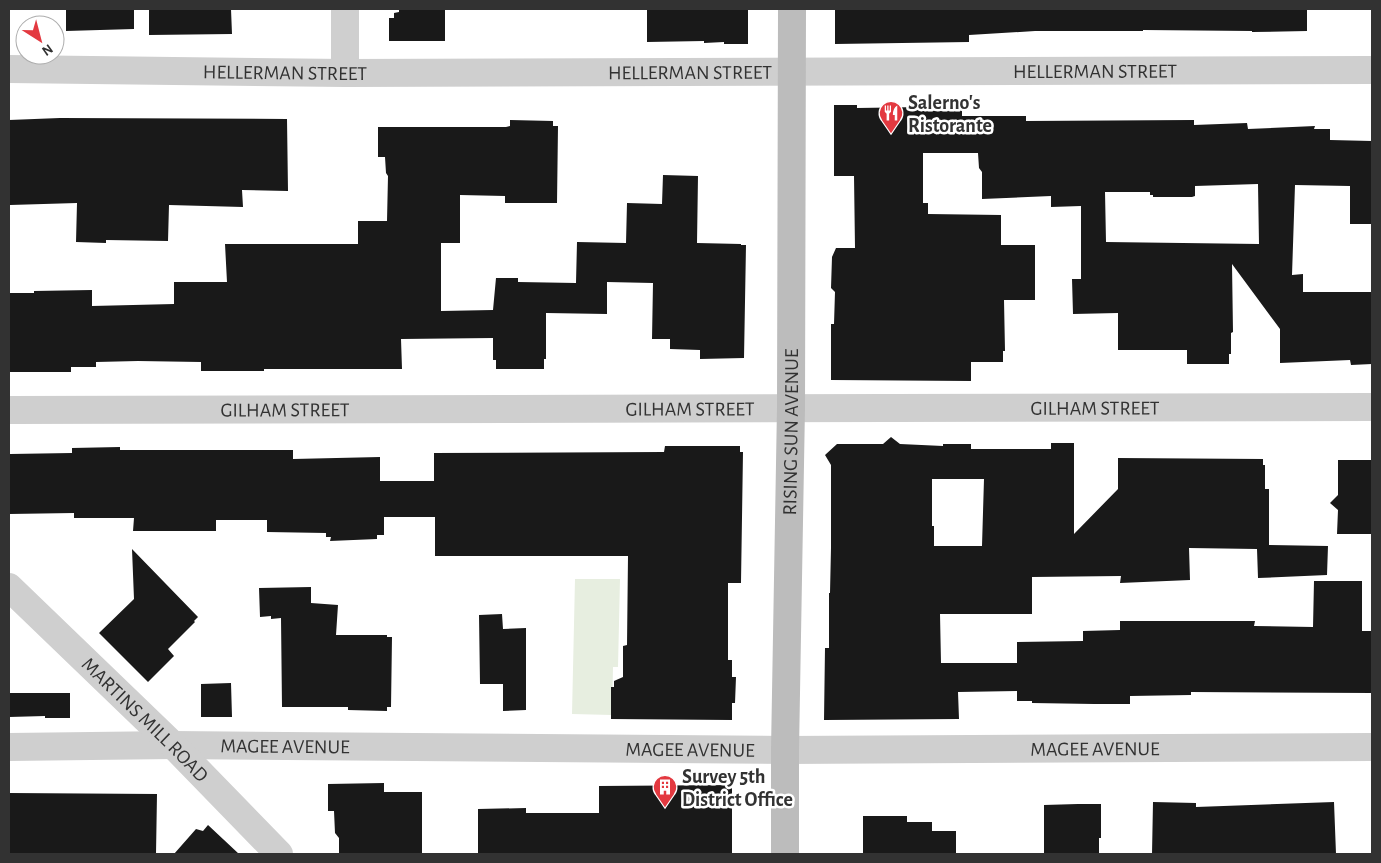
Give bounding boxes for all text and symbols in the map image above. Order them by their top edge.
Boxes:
north arrow [15,15,65,65]
text: N [39,41,55,58]
street label: HELLERMAN STREET [203,62,367,84]
street label: HELLERMAN STREET [1013,62,1177,82]
street label: HELLERMAN STREET [608,63,772,83]
place label: Salerno's Ristorante [908,93,992,136]
restaurant icon: Salerno's Ristorante [878,100,904,134]
street label: RISING SUN AVENUE [780,348,802,516]
street label: GILHAM STREET [1030,398,1160,419]
street label: GILHAM STREET [625,399,755,420]
street label: GILHAM STREET [220,400,350,421]
street label: MARTINS MILL ROAD [78,654,212,786]
street label: MAGEE AVENUE [220,736,350,757]
street label: MAGEE AVENUE [1030,739,1160,760]
street label: MAGEE AVENUE [625,740,755,761]
place label: Survey 5th District Office [682,767,793,810]
building icon: Survey 5th District Office [652,774,678,808]

